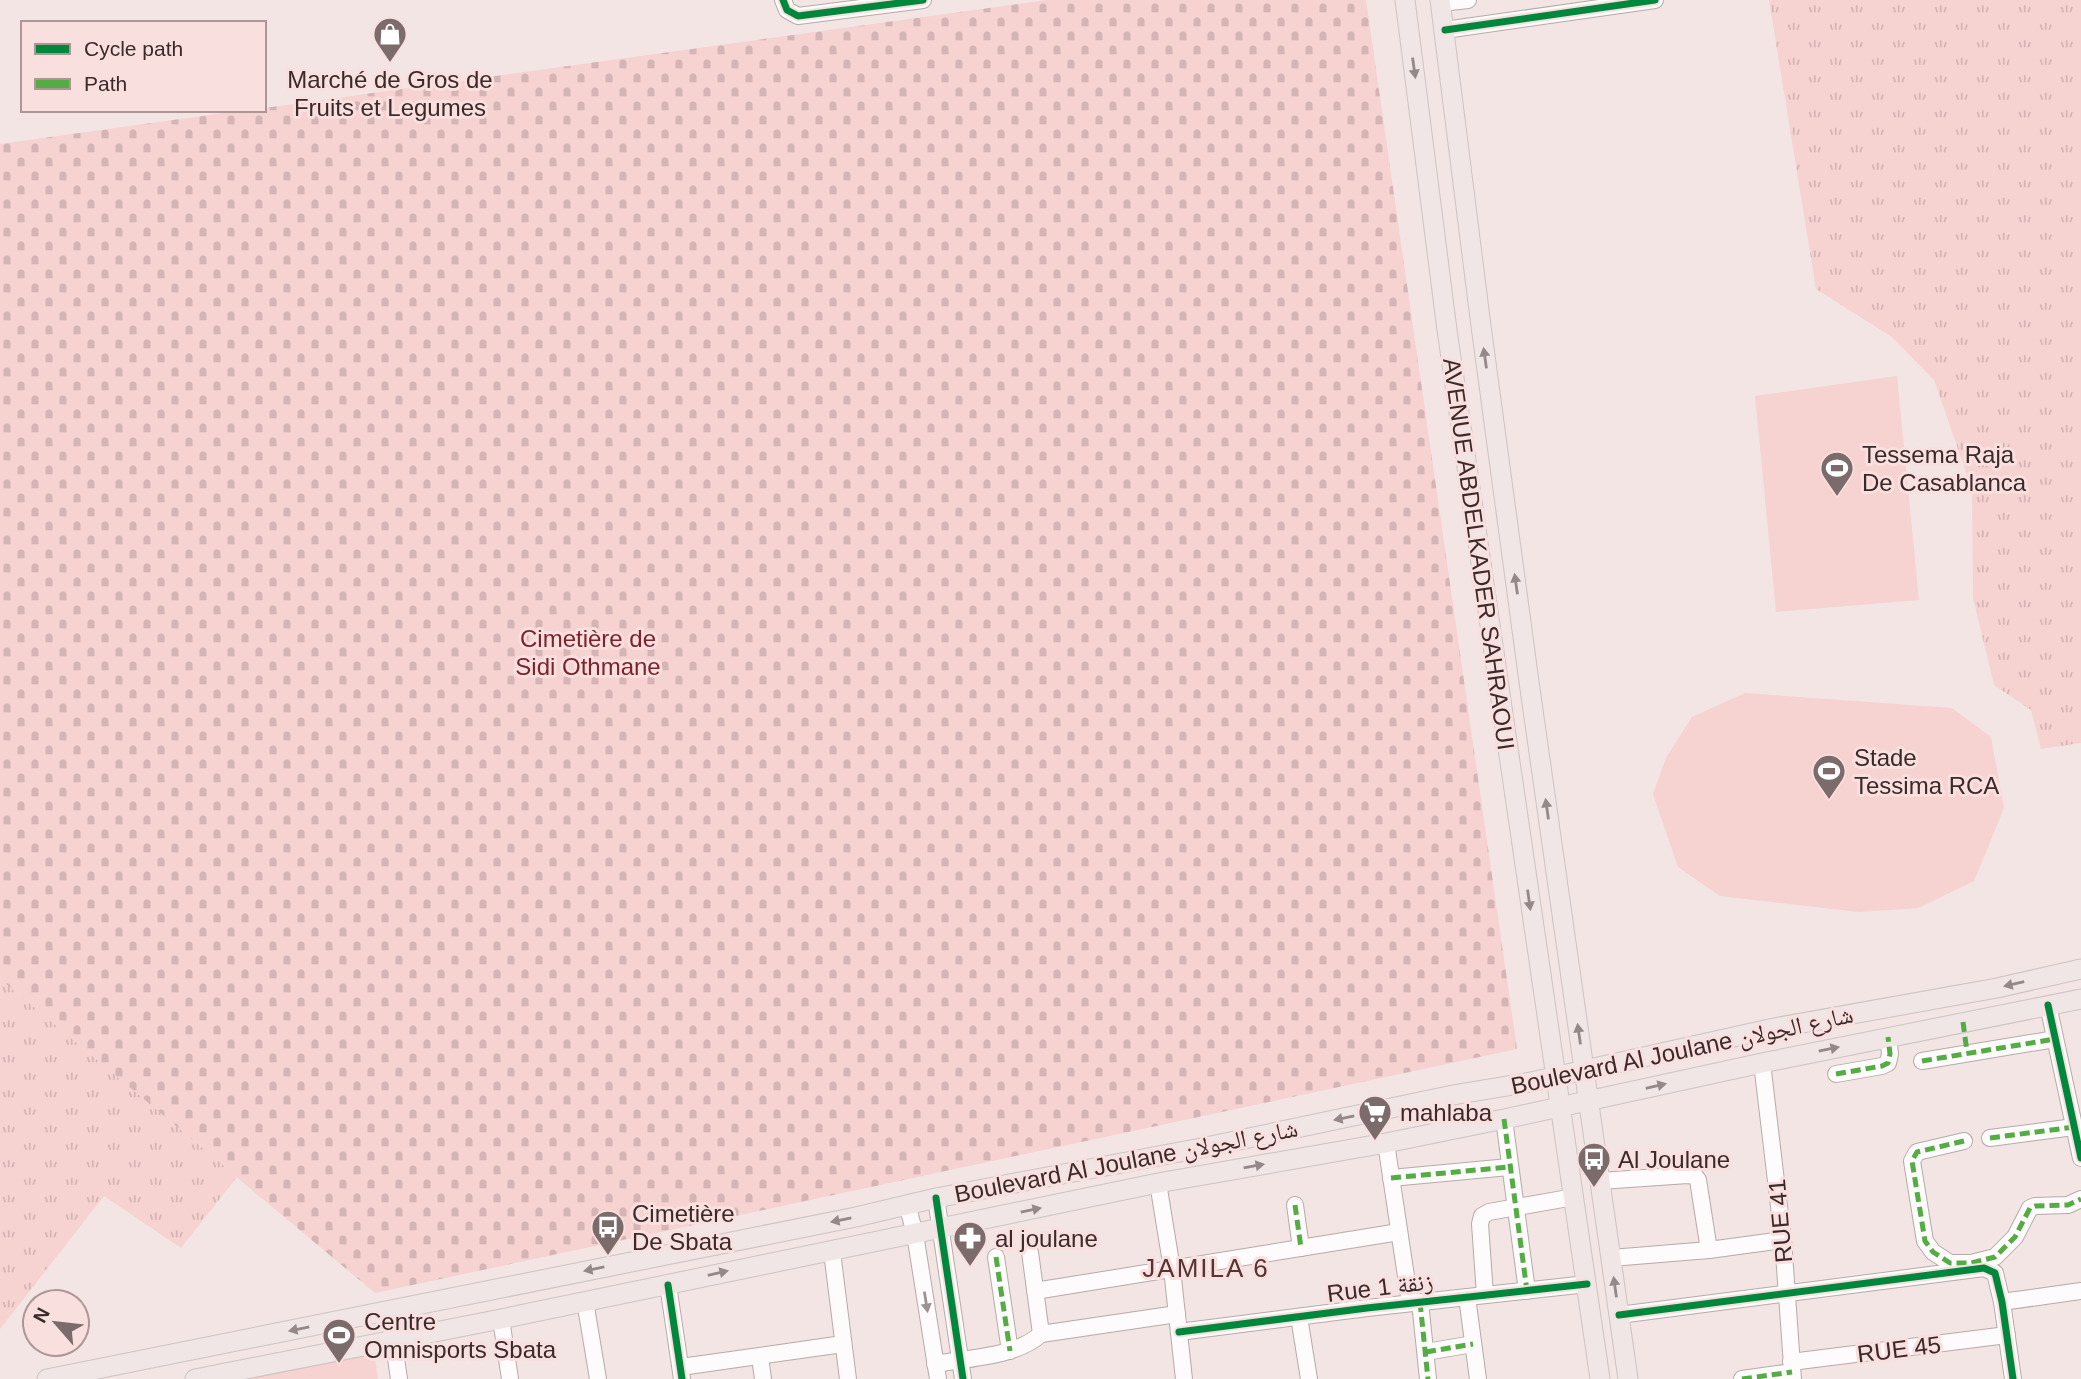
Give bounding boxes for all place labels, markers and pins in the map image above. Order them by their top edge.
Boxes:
shop icon: Marché de Gros de Fruits et Legumes [371,15,409,64]
place label: Marché de Gros de Fruits et Legumes [287,66,493,121]
place label: Tessema Raja De Casablanca [1862,441,2027,496]
sports icon: Tessema Raja De Casablanca [1818,449,1856,498]
place label: Stade Tessima RCA [1854,744,1999,799]
sports icon: Stade Tessima RCA [1810,752,1848,801]
supermarket icon: mahlaba [1356,1093,1394,1142]
place label: mahlaba [1400,1099,1493,1126]
bus stop icon: Al Joulane [1575,1140,1613,1189]
place label: Al Joulane [1618,1146,1730,1173]
place label: Cimetière De Sbata [632,1200,735,1255]
bus stop icon: Cimetière De Sbata [589,1208,627,1257]
pharmacy icon: al joulane [951,1219,989,1268]
place label: al joulane [995,1225,1098,1252]
place label: Centre Omnisports Sbata [364,1308,557,1363]
sports icon: Centre Omnisports Sbata [320,1316,358,1365]

